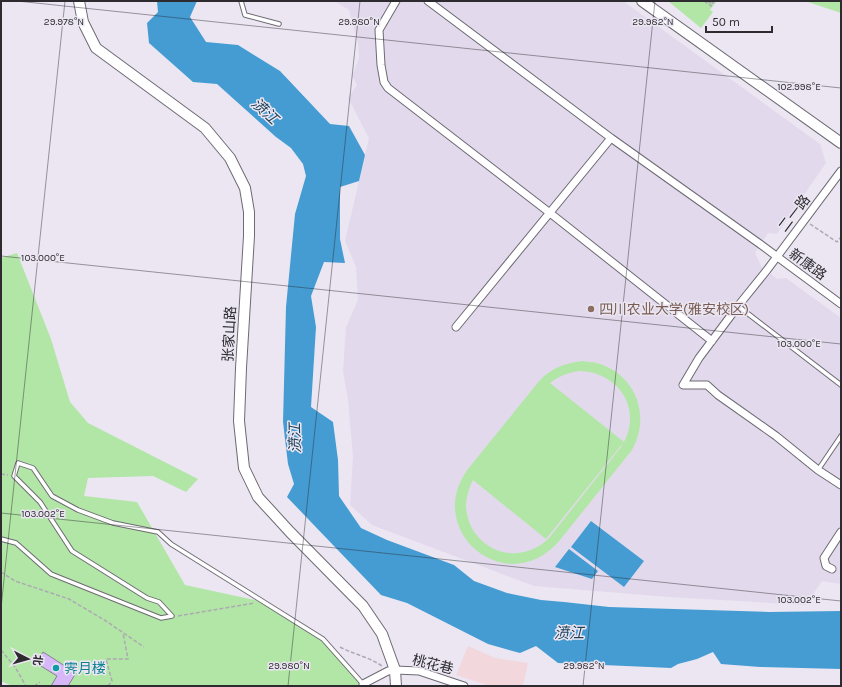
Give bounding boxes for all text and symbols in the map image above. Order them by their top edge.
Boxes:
scale bar [706,8,772,34]
text: 50 m [712,15,740,29]
text: 29.978°N [44,16,84,28]
text: 29.980°N [338,16,380,28]
text: 29.982°N [632,16,674,28]
text: 102.998°E [777,81,821,93]
water label: 𣸣江 [248,94,284,129]
street label: 二一路 [775,191,814,235]
street label: 新康路 [786,245,830,284]
text: 103.000°E [21,252,65,264]
place label: 四川农业大学(雅安校区) [599,301,749,318]
marker: 四川农业大学(雅安校区) [586,304,596,314]
street label: 张家山路 [220,306,239,362]
text: 103.000°E [777,338,821,350]
water label: 𣸣江 [286,421,304,453]
text: 103.002°E [21,508,65,520]
text: 103.002°E [777,594,821,606]
water label: 𣸣江 [554,624,586,642]
north arrow [8,639,48,679]
street label: 桃花巷 [410,651,455,678]
text: 北 [30,654,44,666]
place label: 霁月楼 [64,660,106,677]
text: 29.980°N [268,660,310,672]
text: 29.982°N [563,660,605,672]
marker: 霁月楼 [51,663,61,673]

